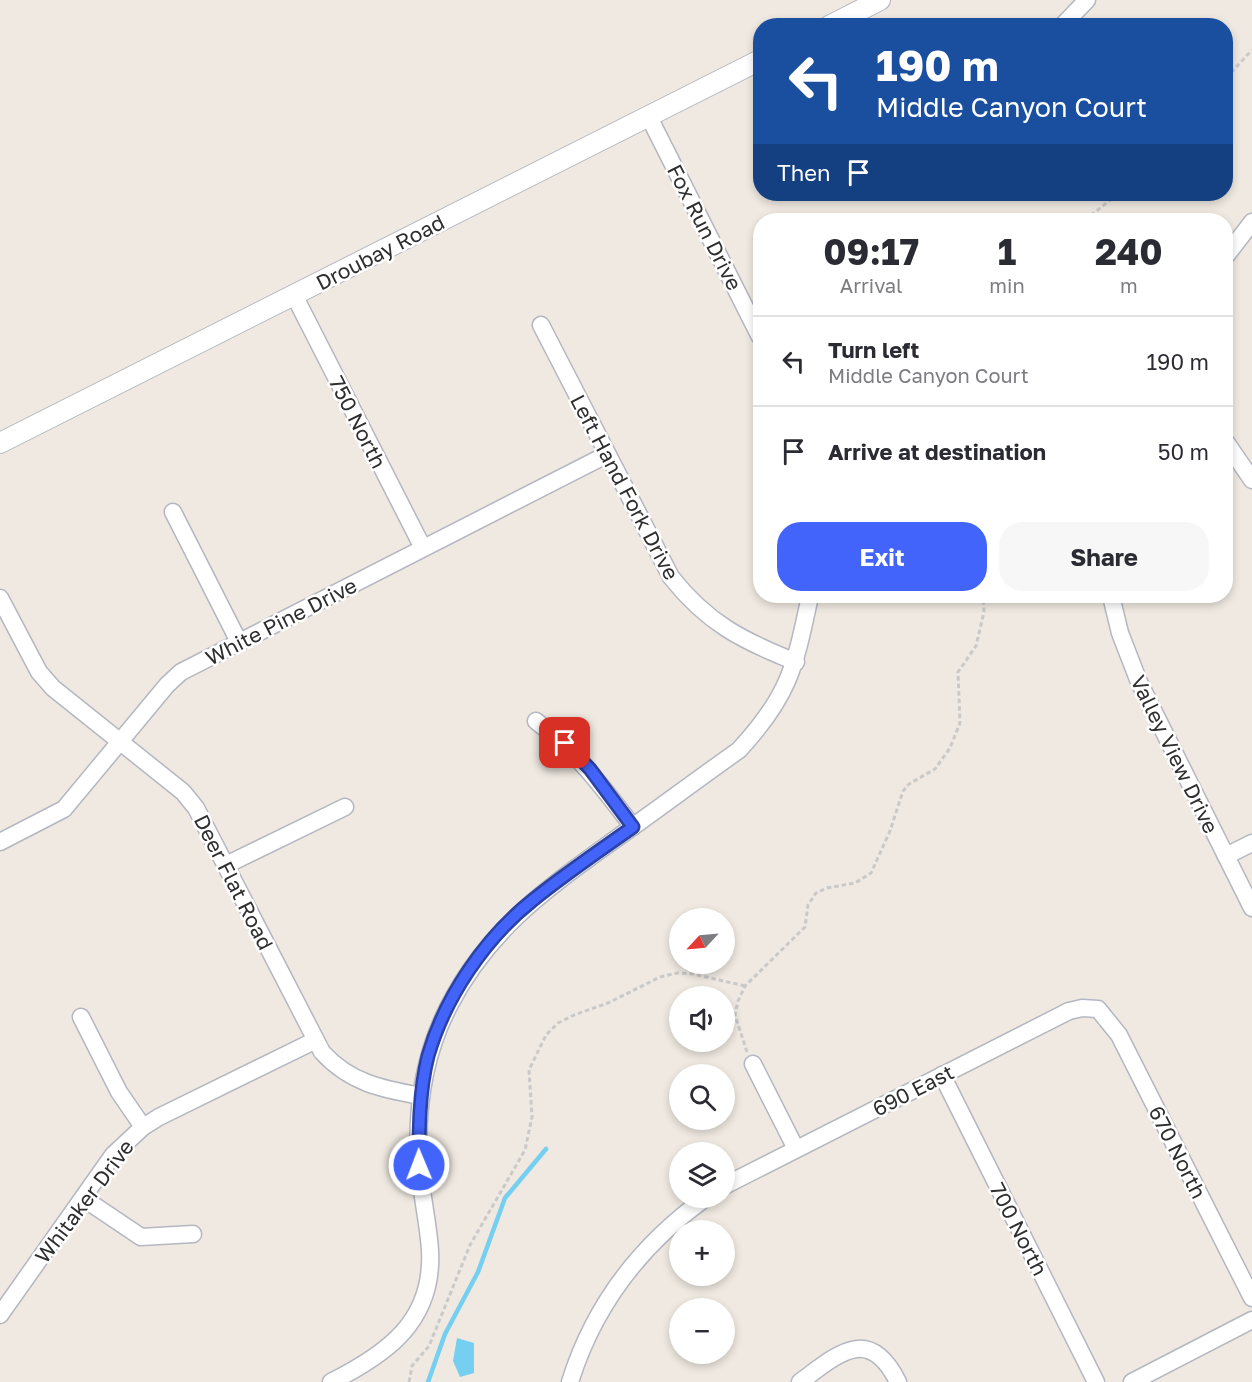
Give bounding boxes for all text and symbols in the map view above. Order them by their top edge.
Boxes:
text: 190 m [876,40,999,90]
icon: left [777,42,855,120]
text: Middle Canyon Court [876,91,1147,123]
icon: arrive [842,156,875,189]
text: Then [777,159,830,186]
street label: Fox Run Drive [662,160,748,294]
street label: Droubay Road [311,208,449,296]
text: 09:17 [823,230,919,273]
text: 1 [998,230,1016,273]
text: 240 [1095,230,1163,273]
text: Arrival [840,273,903,297]
text: min [989,273,1025,297]
text: m [1120,273,1138,297]
text: Turn left [828,336,919,363]
icon: left [777,345,810,378]
text: 190 m [1146,348,1209,375]
text: Middle Canyon Court [828,363,1029,387]
street label: 750 North [324,372,392,472]
street label: Left Hand Fork Drive [565,390,685,584]
icon: arrive [777,435,810,468]
text: Arrive at destination [828,438,1046,465]
text: 50 m [1158,438,1209,465]
button: Exit [777,522,987,591]
button: Share [999,522,1209,591]
street label: White Pine Drive [201,572,361,670]
street label: Valley View Drive [1125,671,1225,837]
pin [539,717,590,768]
icon: arrive [548,726,581,759]
street label: Deer Flat Road [189,810,279,954]
north arrow [669,908,735,974]
map controls [669,908,735,1364]
button: sound [669,986,735,1052]
street label: 690 East [868,1059,958,1121]
button: search [669,1064,735,1130]
street label: 670 North [1144,1101,1212,1203]
position arrow [387,1133,451,1197]
street label: Whitaker Drive [29,1134,139,1268]
button: layers [669,1142,735,1208]
street label: 700 North [985,1178,1053,1280]
button: + [669,1220,735,1286]
button: − [669,1298,735,1364]

